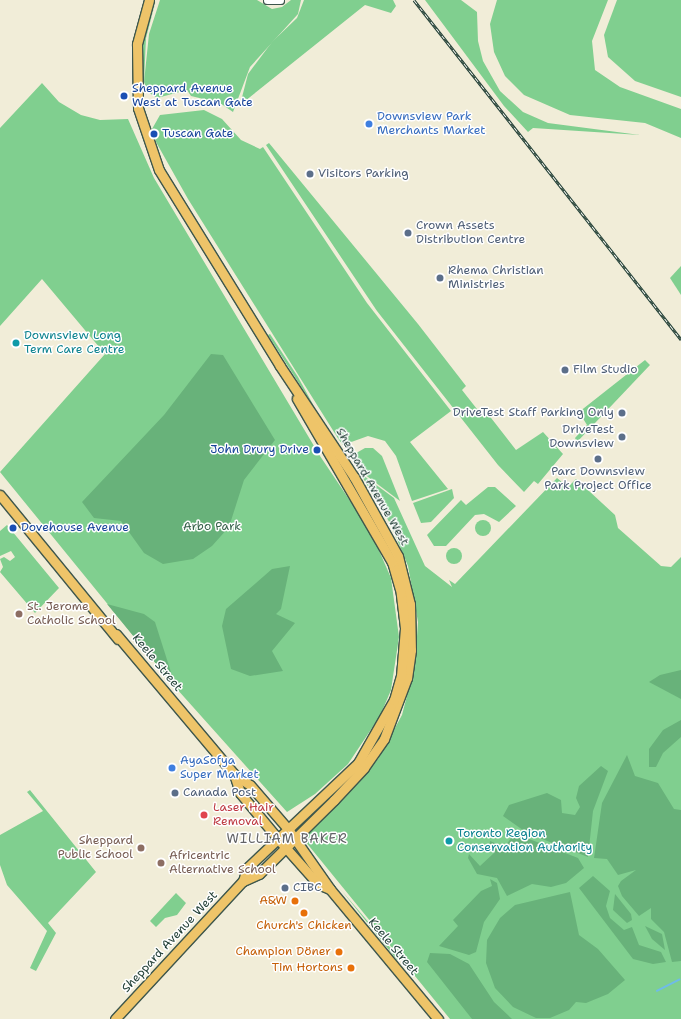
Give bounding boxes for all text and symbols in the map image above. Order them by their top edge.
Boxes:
place label: Sheppard Avenue West at Tuscan Gate [132,82,253,110]
marker: Sheppard Avenue West at Tuscan Gate [119,91,129,101]
place label: Downsview Park Merchants Market [377,110,486,138]
marker: Downsview Park Merchants Market [364,119,374,129]
place label: Tuscan Gate [162,127,233,141]
marker: Tuscan Gate [149,129,159,139]
place label: Visitors Parking [318,167,409,181]
marker: Visitors Parking [305,169,315,179]
place label: Crown Assets Distribution Centre [416,219,525,247]
marker: Crown Assets Distribution Centre [403,228,413,238]
place label: Rhema Christian Ministries [448,264,544,292]
marker: Rhema Christian Ministries [435,273,445,283]
place label: Downsview Long Term Care Centre [24,329,124,357]
marker: Downsview Long Term Care Centre [11,338,21,348]
place label: Film Studio [573,363,637,377]
marker: Film Studio [560,365,570,375]
place label: DriveTest Staff Parking Only [453,406,614,420]
marker: DriveTest Staff Parking Only [617,408,627,418]
place label: DriveTest Downsview [549,423,614,451]
street label: Sheppard Avenue West [332,426,412,548]
marker: DriveTest Downsview [617,432,627,442]
place label: John Drury Drive [210,443,309,457]
marker: John Drury Drive [312,445,322,455]
marker: Parc Downsview Park Project Office [593,454,603,464]
place label: Parc Downsview Park Project Office [544,465,652,493]
park label: Arbo Park [183,520,241,534]
place label: Dovehouse Avenue [21,521,129,535]
marker: Dovehouse Avenue [8,523,18,533]
place label: St. Jerome Catholic School [27,600,116,628]
marker: St. Jerome Catholic School [14,609,24,619]
street label: Keele Street [129,631,185,695]
place label: AyaSofya Super Market [180,754,259,782]
marker: AyaSofya Super Market [167,763,177,773]
place label: Canada Post [183,786,256,800]
marker: Canada Post [170,788,180,798]
place label: Laser Hair Removal [213,801,274,829]
marker: Laser Hair Removal [198,809,210,821]
place label: Toronto Region Conservation Authority [457,827,592,855]
district label: WILLIAM BAKER [226,831,348,847]
place label: Sheppard Public School [58,834,133,862]
marker: Toronto Region Conservation Authority [444,836,454,846]
marker: Sheppard Public School [136,843,146,853]
place label: Africentric Alternative School [169,849,276,877]
marker: Africentric Alternative School [156,858,166,868]
place label: CIBC [293,881,322,895]
marker: CIBC [280,883,290,893]
street label: Sheppard Avenue West [119,888,221,996]
place label: A&W [259,894,287,908]
marker: A&W [290,896,300,906]
marker: Church's Chicken [299,908,309,918]
street label: Keele Street [365,915,421,979]
place label: Church's Chicken [256,919,352,933]
place label: Champion Döner [235,945,331,959]
marker: Champion Döner [334,947,344,957]
place label: Tim Hortons [272,961,343,975]
marker: Tim Hortons [346,963,356,973]

